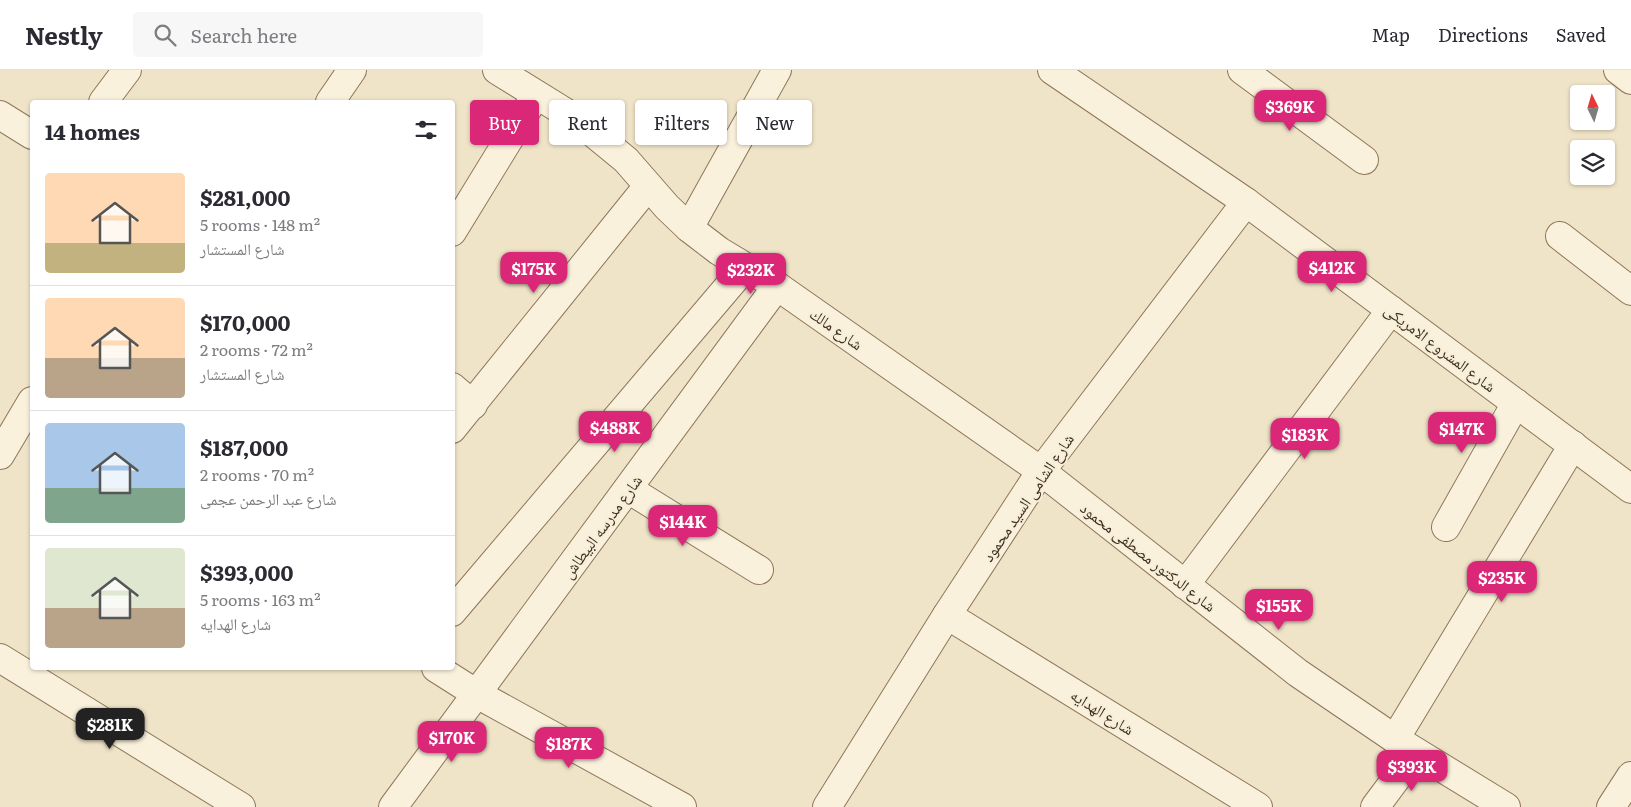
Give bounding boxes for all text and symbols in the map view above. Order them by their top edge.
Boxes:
search box [133,12,483,57]
text: Nestly [25,17,103,52]
icon: search [151,21,179,49]
text: Search here [191,21,297,49]
text: Map [1372,21,1410,48]
text: Directions [1438,21,1528,48]
text: Saved [1556,21,1606,48]
north arrow [1570,85,1615,130]
map controls [1570,85,1615,185]
pin: $369K [1255,90,1325,132]
text: $369K [1265,94,1315,118]
chip: Buy [470,100,539,145]
chip: Rent [549,100,625,145]
chip: Filters [635,100,727,145]
chip: New [737,100,812,145]
text: 14 homes [45,115,140,146]
icon: filters [412,116,440,144]
button: layers [1570,140,1615,185]
text: $281,000 [200,181,291,212]
icon: home [85,193,145,253]
text: 5 rooms · 148 m² [200,212,320,236]
text: شارع المستشار [200,236,285,260]
pin: $412K [1297,250,1367,293]
pin: $175K [499,252,569,294]
pin: $232K [716,252,786,295]
text: $412K [1309,255,1355,279]
text: $175K [511,256,557,280]
text: $232K [727,257,775,281]
street label: شارع المشروع الامريكى [1380,297,1502,397]
street label: شارع مالك [805,301,869,355]
text: $170,000 [200,306,291,337]
icon: home [85,318,145,378]
text: 2 rooms · 72 m² [200,337,313,361]
text: شارع المستشار [200,361,285,385]
pin: $488K [580,410,650,453]
pin: $147K [1427,412,1497,454]
text: $488K [590,415,640,439]
text: $147K [1439,416,1485,440]
pin: $183K [1270,418,1340,460]
text: $183K [1282,422,1328,446]
street label: شارع الشامى السيد محمود [975,428,1079,566]
text: $187,000 [200,431,288,462]
icon: home [85,443,145,503]
text: 2 rooms · 70 m² [200,462,314,486]
street label: شارع مدرسه البيطاش [555,469,647,583]
text: شارع عبد الرحمن عجمى [200,486,337,510]
street label: شارع الدكتور مصطفى محمود [1076,495,1222,617]
pin: $144K [648,504,718,547]
text: $144K [659,509,707,533]
text: $393,000 [200,556,293,587]
pin: $235K [1467,560,1537,603]
text: $235K [1478,565,1526,589]
icon: home [85,568,145,628]
text: 5 rooms · 163 m² [200,587,321,611]
pin: $155K [1244,588,1314,631]
text: $155K [1256,593,1302,617]
text: شارع الهدايه [200,611,271,635]
street label: شارع الهدايه [1067,682,1139,740]
pin: $281K [75,708,145,750]
text: $281K [87,712,133,736]
pin: $170K [417,720,487,763]
text: $170K [429,725,475,749]
pin: $187K [534,726,604,769]
text: $187K [546,731,592,755]
pin: $393K [1377,750,1447,792]
text: $393K [1388,754,1436,778]

